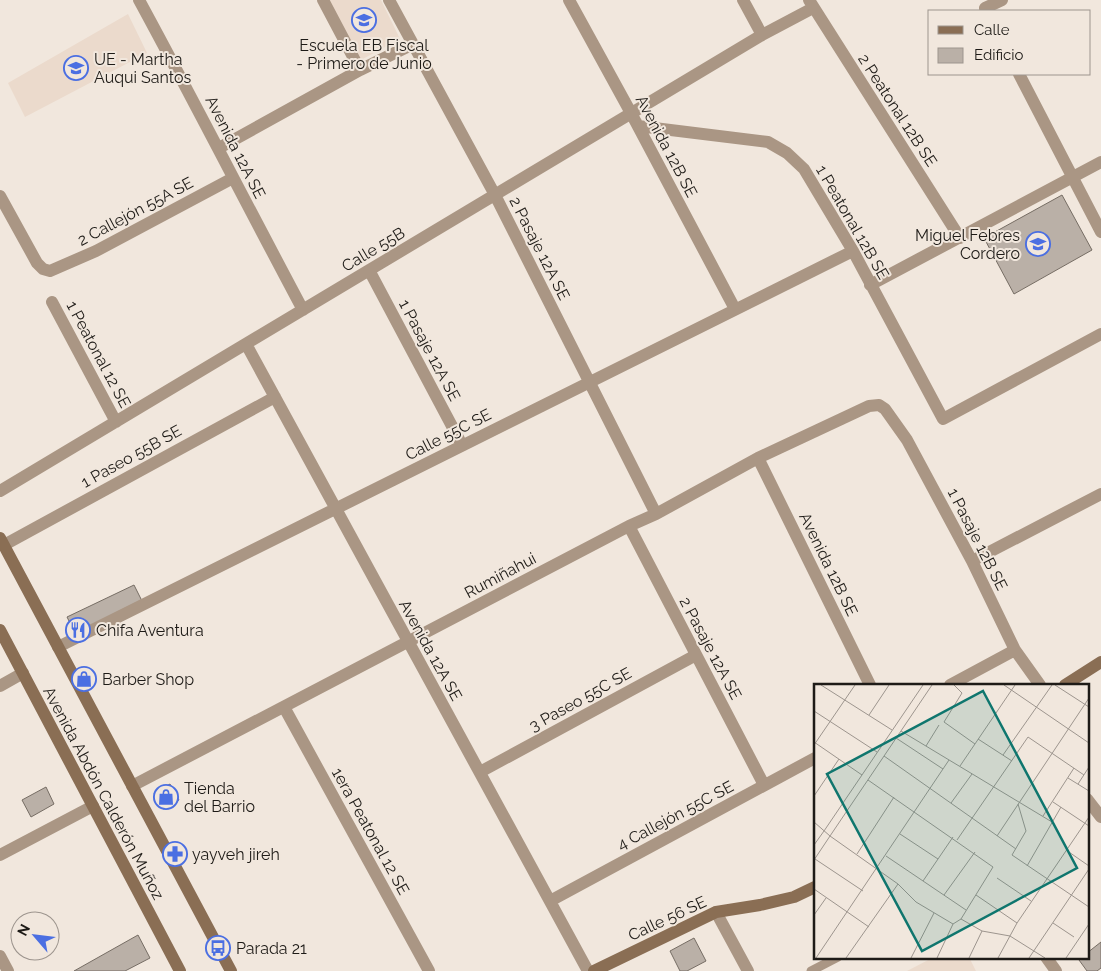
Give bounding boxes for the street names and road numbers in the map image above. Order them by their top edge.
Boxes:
street label: 2 Peatonal 12B SE [854,50,941,170]
street label: Avenida 12B SE [632,92,702,201]
street label: Avenida 12A SE [202,93,270,202]
street label: 1 Peatonal 12B SE [812,162,893,283]
street label: 2 Callejón 55A SE [74,173,196,250]
street label: 2 Pasaje 12A SE [505,193,574,303]
street label: Calle 55B [338,223,408,276]
street label: 1 Pasaje 12A SE [395,296,464,404]
street label: 1 Peatonal 12 SE [62,298,135,411]
street label: Calle 55C SE [402,405,495,464]
street label: 1 Paseo 55B SE [78,421,185,492]
street label: 1 Pasaje 12B SE [944,485,1012,594]
street label: Avenida 12B SE [795,509,862,619]
street label: Rumiñahui [461,549,539,602]
street label: 2 Pasaje 12A SE [676,594,746,703]
street label: Avenida 12A SE [395,596,466,704]
street label: 3 Paseo 55C SE [526,663,635,735]
street label: Avenida Abdón Calderón Muñoz [39,684,168,903]
street label: 1era Peatonal 12 SE [328,765,413,898]
street label: 4 Callejón 55C SE [614,777,737,854]
street label: Calle 56 SE [625,892,709,945]

